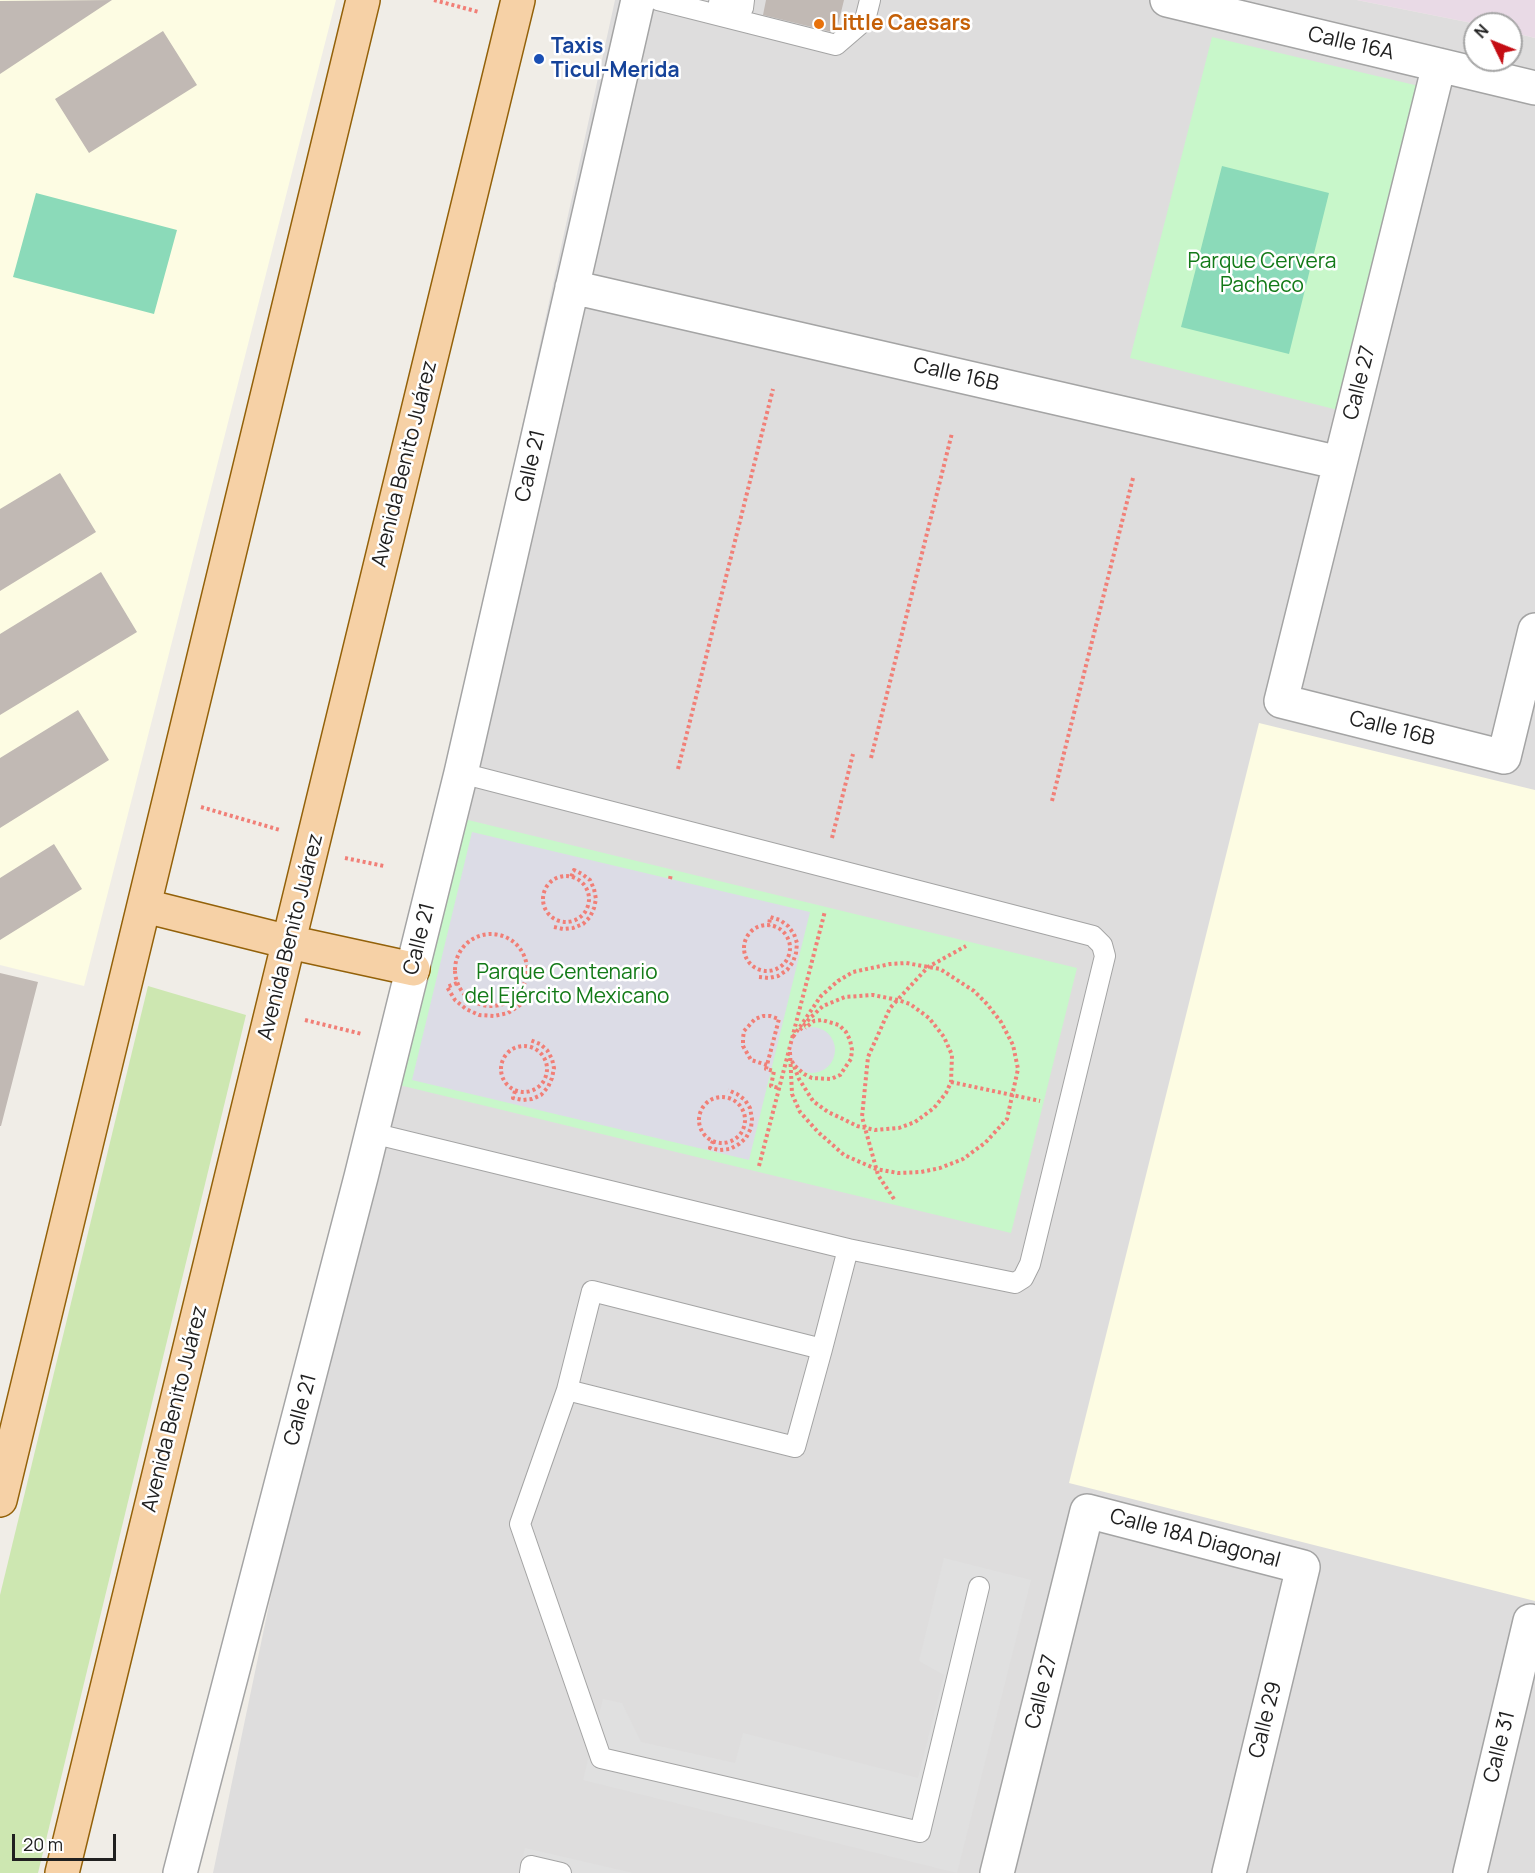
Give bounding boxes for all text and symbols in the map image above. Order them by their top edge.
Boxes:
place label: Little Caesars [831,11,971,37]
north arrow [1463,12,1523,72]
marker: Little Caesars [812,17,826,31]
text: N [1469,19,1493,43]
street label: Calle 16A [1306,22,1396,66]
place label: Taxis Ticul-Merida [551,34,679,84]
marker: Taxis Ticul-Merida [532,52,546,66]
park label: Parque Cervera Pacheco [1187,249,1337,299]
street label: Calle 27 [1339,343,1381,423]
street label: Calle 16B [911,353,1001,397]
street label: Avenida Benito Juárez [367,358,443,570]
street label: Calle 21 [510,428,552,504]
street label: Calle 16B [1347,706,1437,752]
street label: Avenida Benito Juárez [253,831,329,1043]
street label: Calle 21 [399,900,441,978]
park label: Parque Centenario del Ejército Mexicano [464,960,670,1010]
street label: Avenida Benito Juárez [137,1303,213,1515]
street label: Calle 21 [279,1371,323,1449]
street label: Calle 18A Diagonal [1107,1504,1283,1574]
street label: Calle 27 [1021,1652,1063,1732]
street label: Calle 29 [1244,1679,1288,1761]
street label: Calle 31 [1479,1709,1521,1785]
scale bar [15,1822,118,1860]
text: 20 m [23,1832,63,1856]

